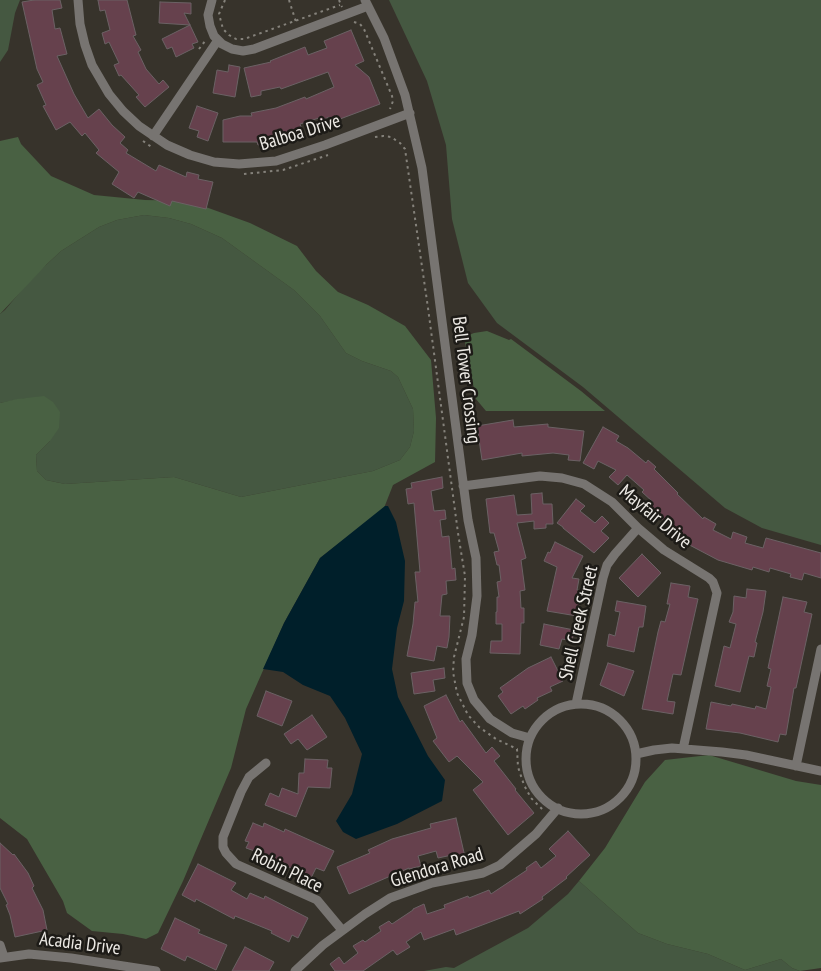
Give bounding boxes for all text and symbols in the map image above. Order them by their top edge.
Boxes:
street label: Balboa Drive [257,110,343,156]
street label: Bell Tower Crossing [447,315,485,445]
street label: Mayfair Drive [614,480,696,554]
street label: Shell Creek Street [555,563,603,683]
street label: Glendora Road [388,843,486,893]
street label: Robin Place [248,844,326,898]
street label: Acadia Drive [38,928,122,960]

